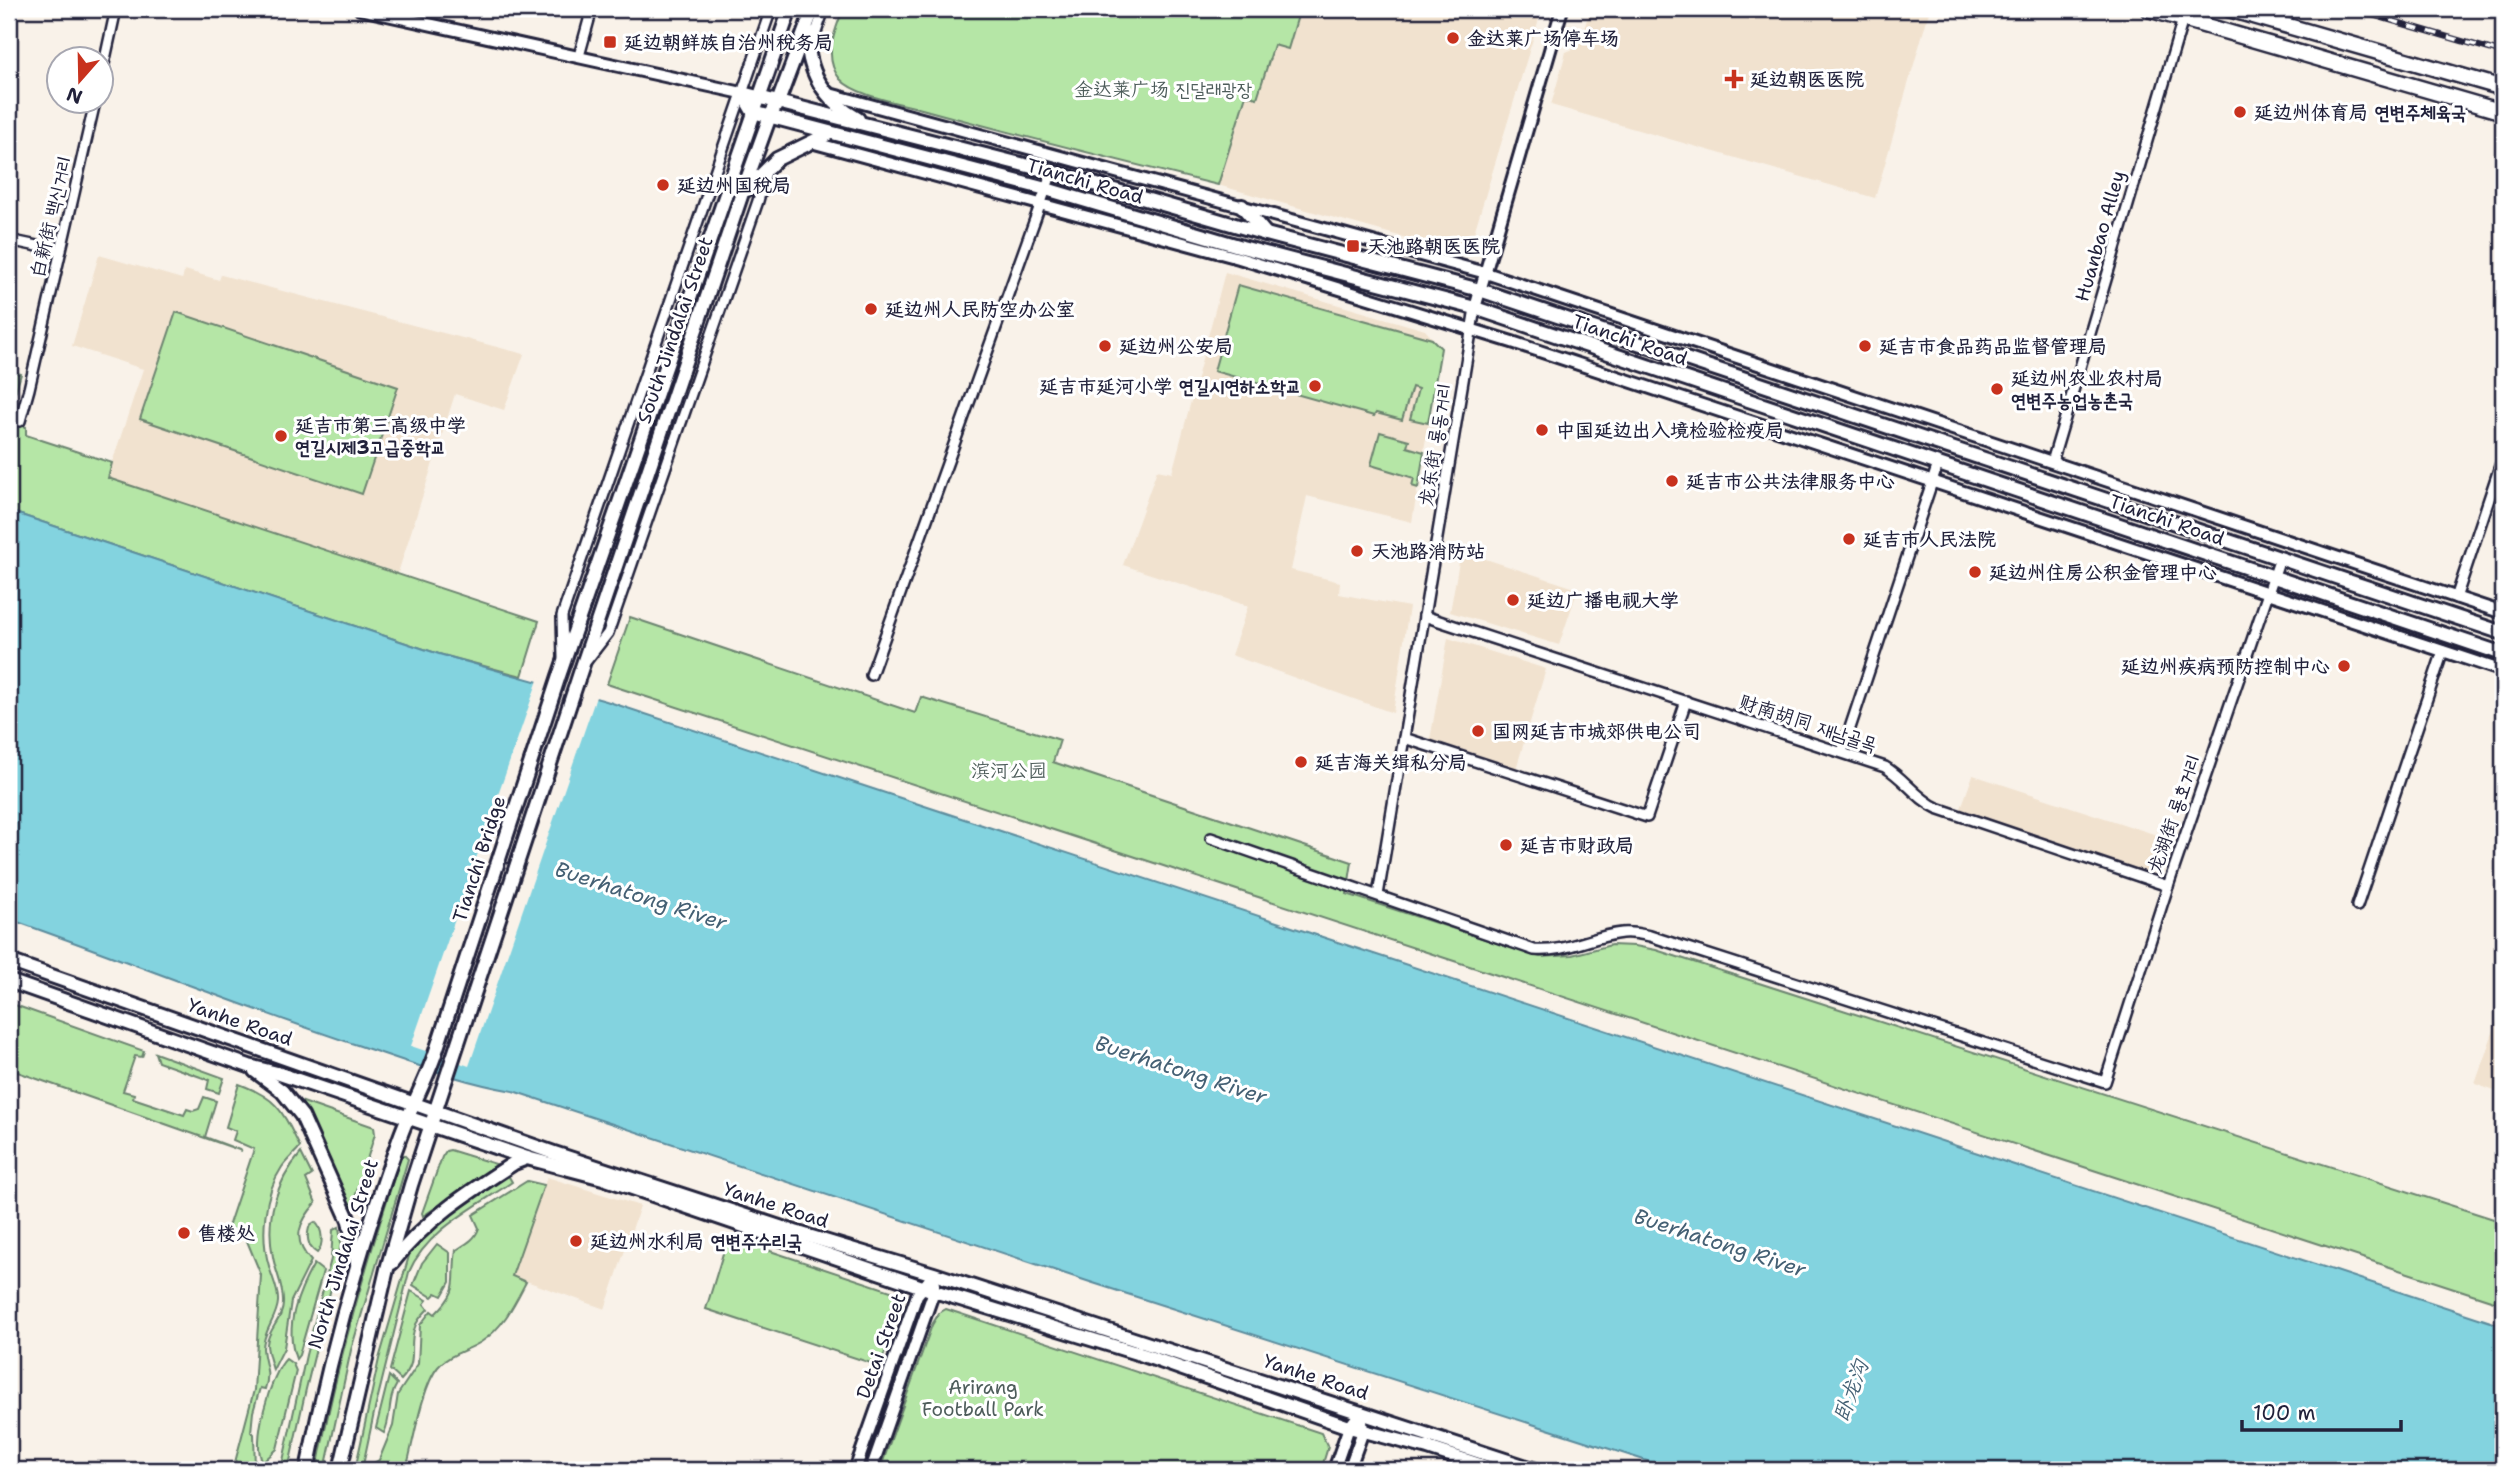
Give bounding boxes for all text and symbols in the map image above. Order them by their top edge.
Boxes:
place label: 金达莱广场停车场 [1467,26,1619,51]
place label: 延边朝鲜族自治州税务局 [624,30,833,55]
marker: 金达莱广场停车场 [1445,30,1461,46]
marker: 延边朝鲜族自治州税务局 [602,34,618,50]
north arrow [46,46,116,116]
place label: 延边朝医医院 [1750,67,1864,92]
marker: 延边朝医医院 [1724,69,1744,89]
park label: 金达莱广场 진달래광장 [1074,77,1252,102]
text: N [63,81,86,110]
place label: 延边州体育局 연변주체육국 [2254,100,2466,125]
marker: 延边州体育局 연변주체육국 [2232,104,2248,120]
street label: Tianchi Road [1024,152,1146,210]
street label: 白新街 백신거리 [25,153,77,281]
street label: Huanbao Alley [2069,168,2131,304]
place label: 延边州国税局 [677,173,791,198]
marker: 延边州国税局 [655,177,671,193]
street label: South Jindalai Street [631,233,719,427]
place label: 天池路朝医医院 [1367,234,1500,259]
marker: 天池路朝医医院 [1345,238,1361,254]
place label: 延边州人民防空办公室 [885,297,1075,322]
marker: 延边州人民防空办公室 [863,301,879,317]
street label: Tianchi Road [1569,309,1691,371]
place label: 延边州公安局 [1119,334,1233,359]
place label: 延吉市食品药品监督管理局 [1879,334,2107,359]
marker: 延边州公安局 [1097,338,1113,354]
marker: 延吉市食品药品监督管理局 [1857,338,1873,354]
place label: 延边州农业农村局 연변주농업농촌국 [2011,366,2163,413]
place label: 延吉市延河小学 연길시연하소학교 [1039,374,1301,399]
marker: 延吉市延河小学 연길시연하소학교 [1307,378,1323,394]
street label: 龙东街 룡동거리 [1413,381,1457,509]
marker: 延边州农业农村局 연변주농업농촌국 [1989,381,2005,397]
place label: 延吉市第三高级中学 연길시제3고급중학교 [295,413,466,460]
place label: 中国延边出入境检验检疫局 [1556,418,1784,443]
marker: 中国延边出入境检验检疫局 [1534,422,1550,438]
marker: 延吉市第三高级中学 연길시제3고급중학교 [273,428,289,444]
place label: 延吉市公共法律服务中心 [1686,469,1895,494]
marker: 延吉市公共法律服务中心 [1664,473,1680,489]
street label: Tianchi Road [2106,489,2228,551]
place label: 延吉市人民法院 [1863,527,1996,552]
marker: 延吉市人民法院 [1841,531,1857,547]
place label: 天池路消防站 [1371,539,1485,564]
marker: 天池路消防站 [1349,543,1365,559]
place label: 延边州住房公积金管理中心 [1989,560,2217,585]
marker: 延边州住房公积金管理中心 [1967,564,1983,580]
place label: 延边广播电视大学 [1527,588,1679,613]
marker: 延边广播电视大学 [1505,592,1521,608]
place label: 延边州疾病预防控制中心 [2121,654,2330,679]
marker: 延边州疾病预防控制中心 [2336,658,2352,674]
street label: 财南胡同 재남골목 [1736,689,1880,757]
place label: 国网延吉市城郊供电公司 [1492,719,1701,744]
marker: 国网延吉市城郊供电公司 [1470,723,1486,739]
place label: 延吉海关缉私分局 [1315,750,1467,775]
street label: 龙湖街 룡호거리 [2142,751,2206,877]
marker: 延吉海关缉私分局 [1293,754,1309,770]
park label: 滨河公园 [971,758,1047,783]
street label: Tianchi Bridge [447,793,511,925]
place label: 延吉市财政局 [1520,833,1634,858]
marker: 延吉市财政局 [1498,837,1514,853]
water label: Buerhatong River [551,855,732,937]
street label: Yanhe Road [184,992,296,1052]
water label: Buerhatong River [1091,1029,1272,1111]
street label: North Jindalai Street [302,1156,384,1352]
street label: Yanhe Road [720,1176,832,1234]
water label: Buerhatong River [1630,1202,1811,1284]
place label: 售楼处 [198,1221,255,1246]
marker: 售楼处 [176,1225,192,1241]
place label: 延边州水利局 연변주수리국 [590,1229,802,1254]
marker: 延边州水利局 연변주수리국 [568,1233,584,1249]
street label: Detai Street [850,1290,912,1402]
street label: Yanhe Road [1260,1348,1372,1406]
water label: 卧龙沟 [1827,1355,1876,1425]
park label: Arirang Football Park [922,1375,1044,1422]
scale bar [2242,1388,2402,1432]
text: 100 m [2253,1399,2316,1427]

